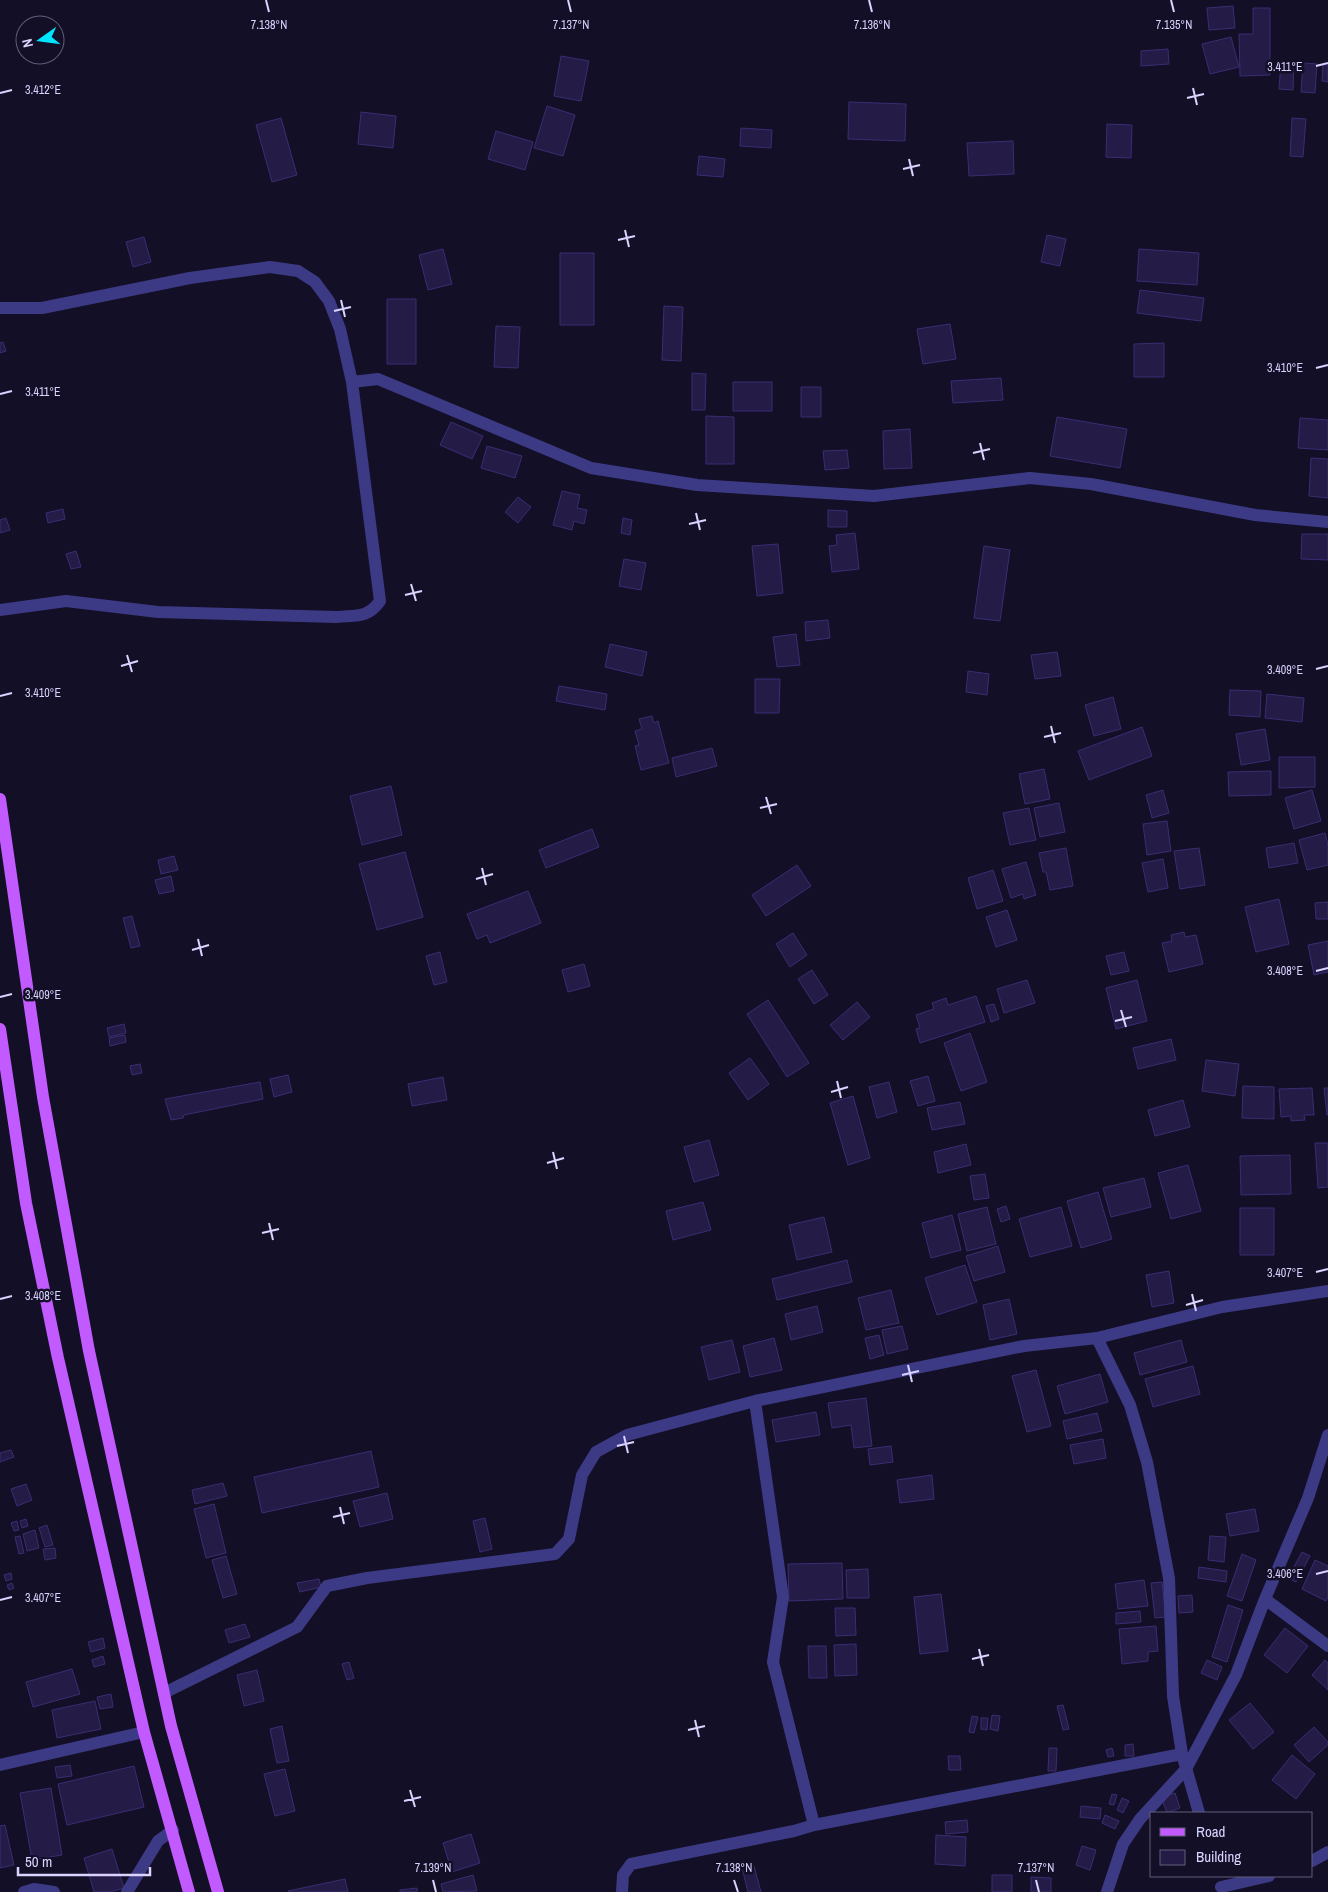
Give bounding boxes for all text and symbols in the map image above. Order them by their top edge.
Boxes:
north arrow [15,15,65,65]
text: 7.138°N [251,17,287,33]
text: 7.137°N [553,17,589,33]
text: 7.136°N [854,17,890,33]
text: 7.135°N [1156,17,1192,33]
text: N [18,37,37,49]
text: 3.411°E [1267,59,1303,75]
text: 3.412°E [25,82,61,98]
text: 3.410°E [1267,360,1303,376]
text: 3.411°E [25,384,61,400]
text: 3.409°E [1267,662,1303,678]
text: 3.410°E [25,685,61,701]
text: 3.408°E [1267,963,1303,979]
text: 3.409°E [25,987,61,1003]
text: 3.407°E [1267,1265,1303,1281]
text: 3.408°E [25,1288,61,1304]
text: 3.406°E [1267,1566,1303,1582]
text: 3.407°E [25,1590,61,1606]
legend [1150,1812,1313,1877]
text: Road [1196,1821,1225,1842]
scale bar [18,1844,150,1876]
text: Building [1196,1846,1241,1867]
text: 50 m [25,1851,52,1872]
text: 7.139°N [415,1860,451,1876]
text: 7.138°N [716,1860,752,1876]
text: 7.137°N [1018,1860,1054,1876]

